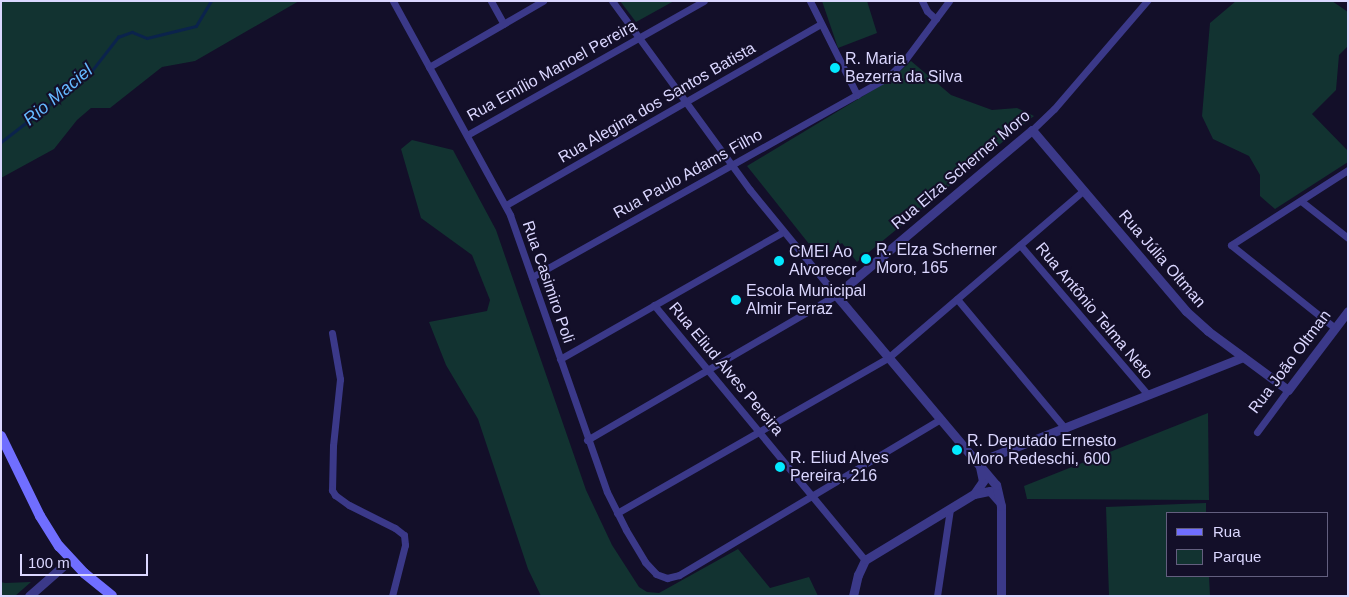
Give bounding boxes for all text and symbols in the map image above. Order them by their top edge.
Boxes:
street label: Rua Emílio Manoel Pereira [464,16,640,126]
street label: Rua Alegina dos Santos Batista [555,38,759,168]
place label: R. Maria Bezerra da Silva [845,49,962,87]
water label: Rio Maciel [19,60,97,130]
marker: R. Maria Bezerra da Silva [829,62,841,74]
street label: Rua Elza Scherner Moro [888,106,1034,234]
street label: Rua Paulo Adams Filho [610,125,766,223]
street label: Rua Júlia Oltman [1114,206,1210,312]
street label: Rua Casimiro Poli [518,218,578,346]
street label: Rua Antônio Telma Neto [1031,238,1157,384]
place label: R. Elza Scherner Moro, 165 [876,240,997,278]
place label: CMEI Ao Alvorecer [789,242,857,280]
marker: R. Elza Scherner Moro, 165 [860,253,872,265]
marker: CMEI Ao Alvorecer [773,255,785,267]
place label: Escola Municipal Almir Ferraz [746,281,866,319]
marker: Escola Municipal Almir Ferraz [730,294,742,306]
street label: Rua Eliud Alves Pereira [664,298,788,440]
street label: Rua João Oltman [1245,307,1335,417]
place label: R. Deputado Ernesto Moro Redeschi, 600 [967,431,1116,469]
marker: R. Deputado Ernesto Moro Redeschi, 600 [951,444,963,456]
place label: R. Eliud Alves Pereira, 216 [790,448,890,486]
marker: R. Eliud Alves Pereira, 216 [774,461,786,473]
legend [1166,512,1329,577]
text: Rua [1213,523,1241,540]
scale bar [22,544,150,576]
text: Parque [1213,548,1261,565]
text: 100 m [28,554,70,571]

